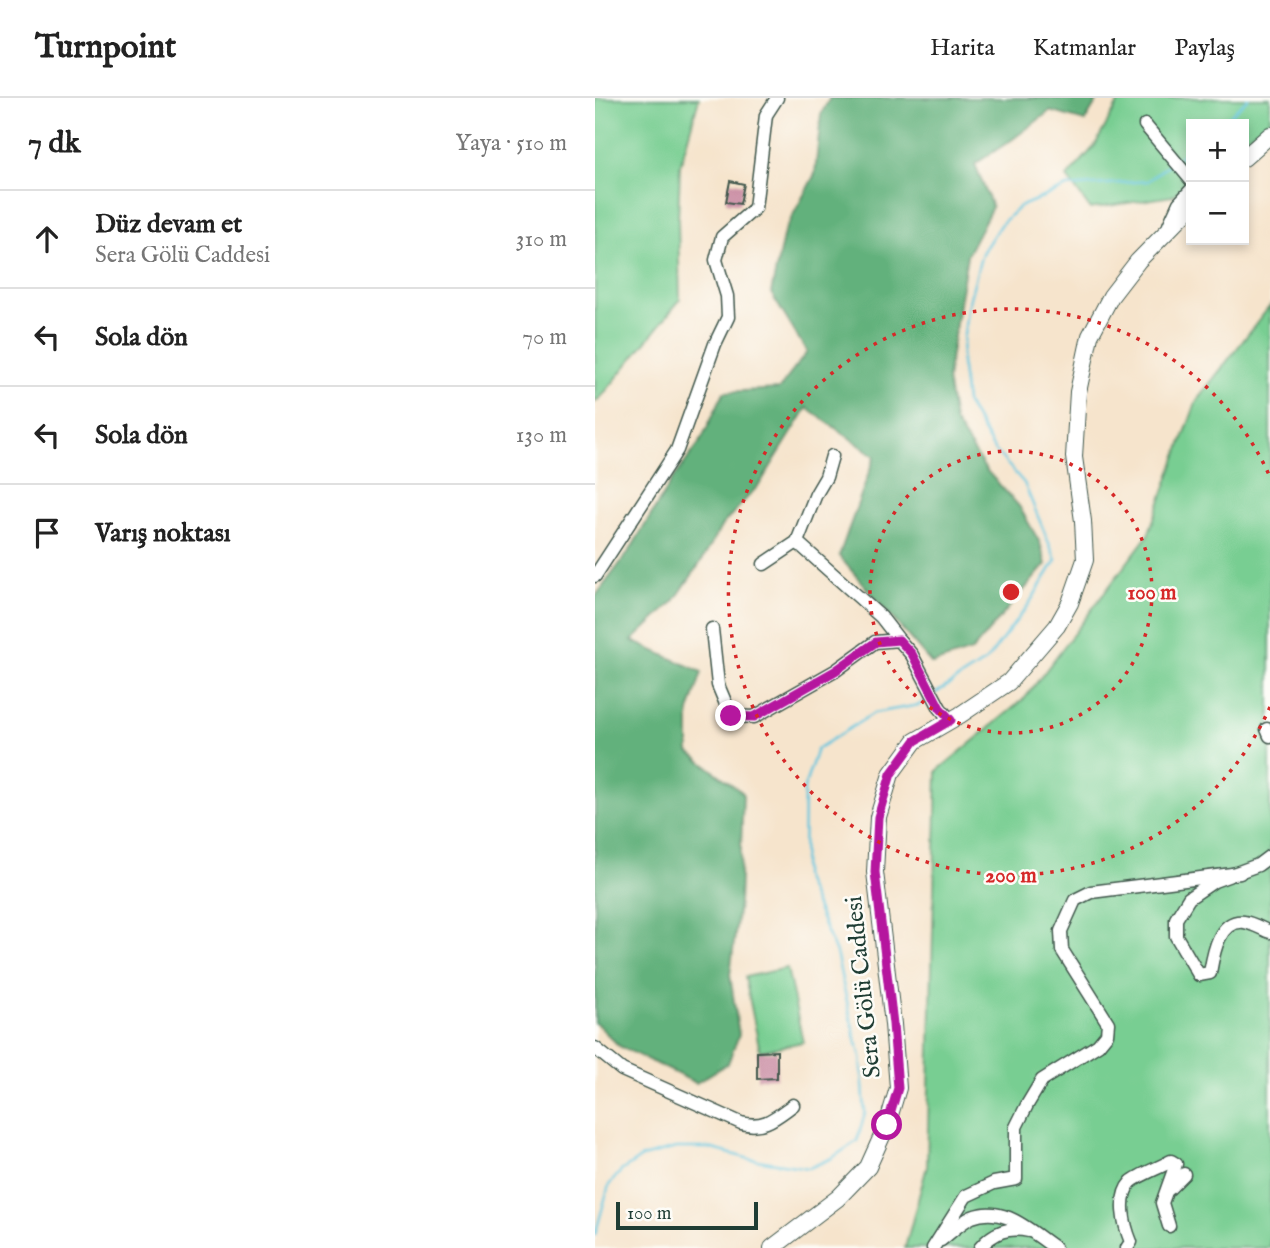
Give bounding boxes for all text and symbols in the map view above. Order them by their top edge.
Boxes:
text: Turnpoint [35,27,176,69]
text: Harita [930,33,995,64]
text: Katmanlar [1033,33,1136,64]
text: Paylaş [1174,33,1235,64]
map controls [1186,119,1249,245]
button: + [1186,119,1249,182]
text: 7 dk [28,125,81,163]
text: Yaya · 510 m [455,129,567,158]
button: − [1186,182,1249,245]
text: Düz devam et [95,208,242,241]
icon: ahead [28,220,66,258]
text: 310 m [516,225,567,254]
text: Sera Gölü Caddesi [95,241,270,270]
icon: left [28,318,66,356]
text: Sola dön [95,321,188,354]
text: 70 m [522,323,567,352]
icon: left [28,416,66,454]
text: Sola dön [95,419,188,452]
text: 130 m [516,421,567,450]
icon: arrive [28,514,66,552]
text: Varış noktası [95,517,231,550]
centre of rings [999,580,1023,604]
text: 100 m [1127,580,1177,607]
route end [715,700,746,731]
text: 200 m [985,863,1037,890]
street label: Sera Gölü Caddesi [839,894,889,1080]
route start [871,1109,902,1140]
scale bar [616,1199,758,1231]
text: 100 m [627,1202,671,1226]

